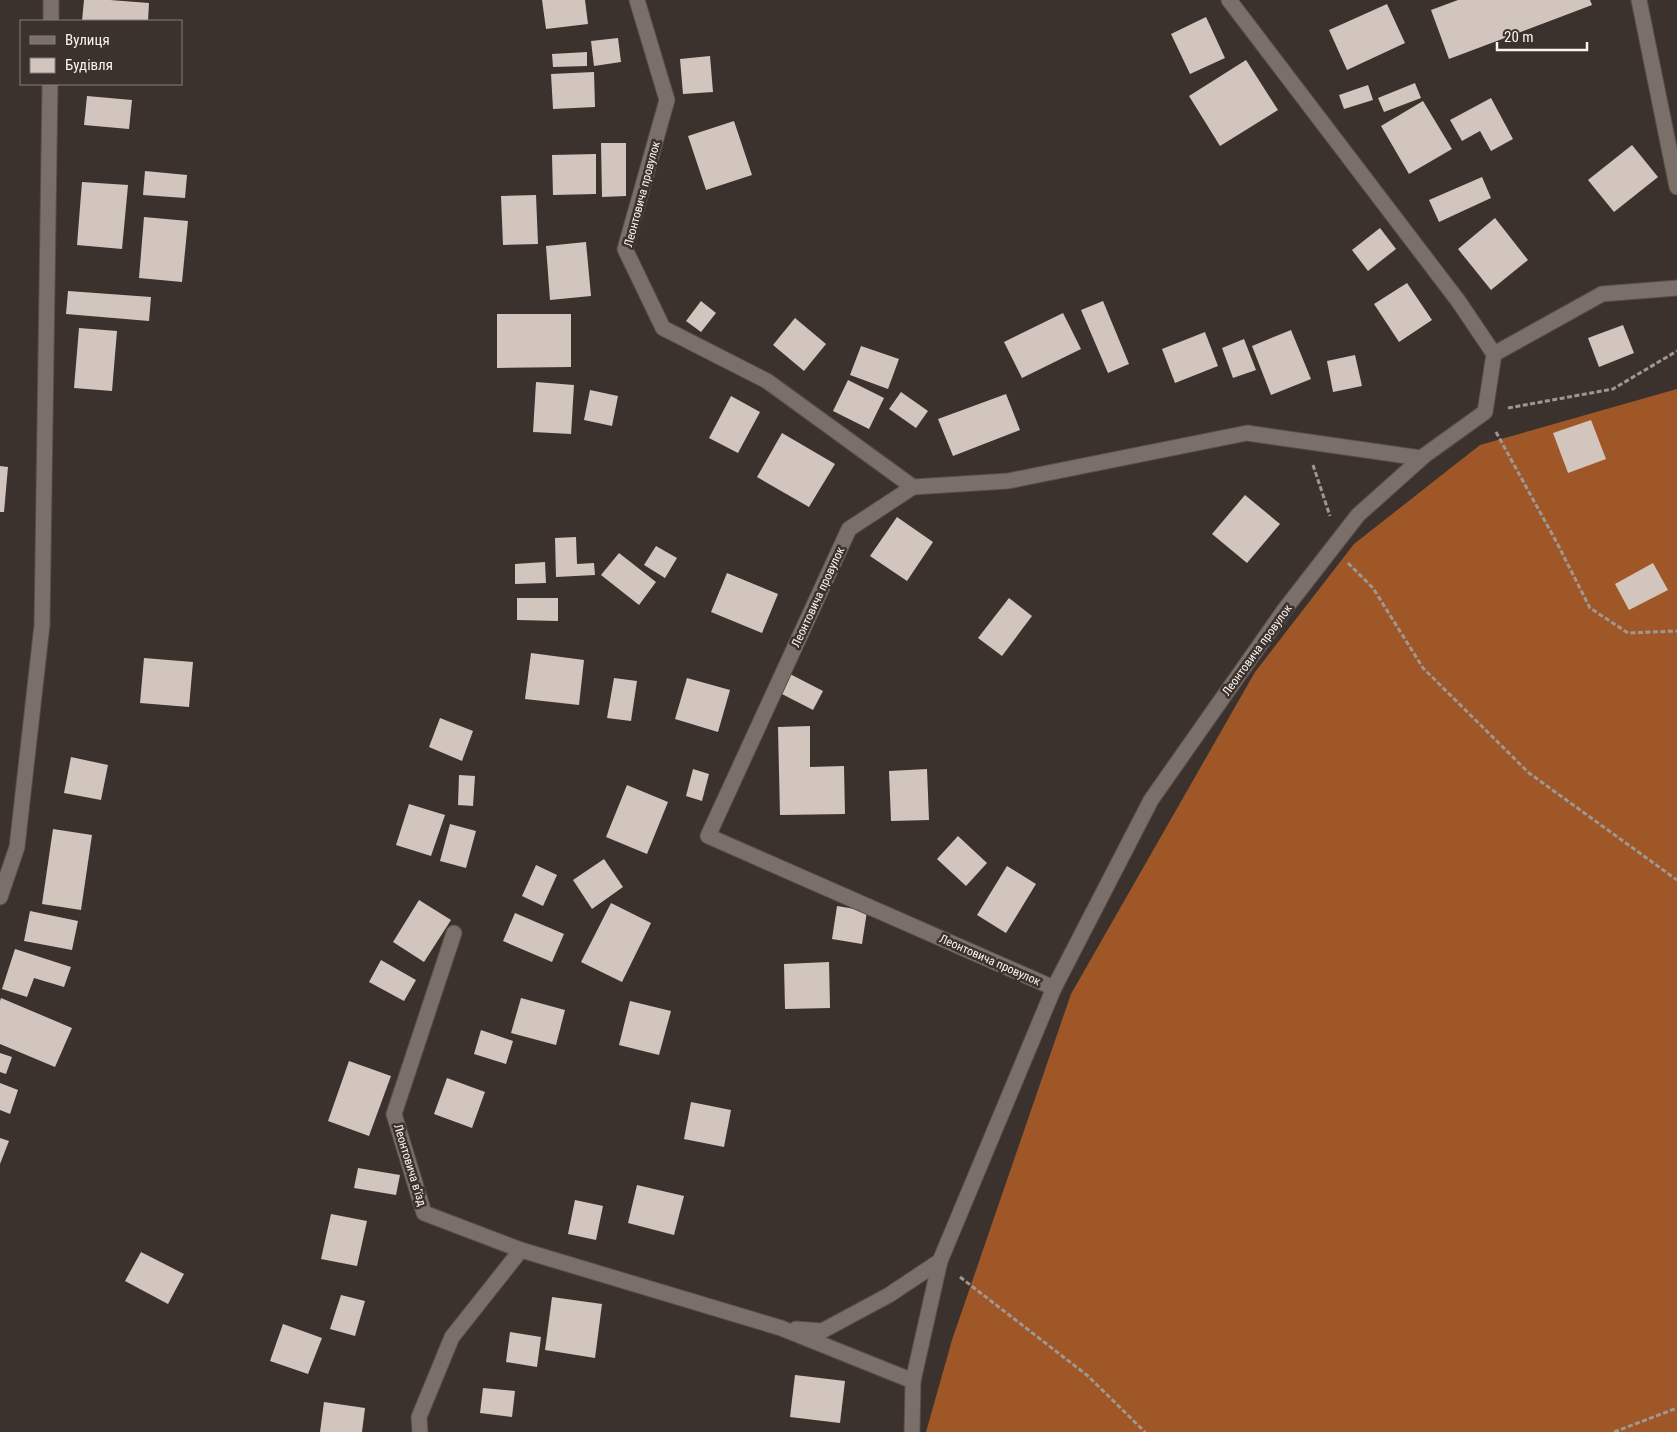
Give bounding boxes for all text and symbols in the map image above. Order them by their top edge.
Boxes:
legend [20,20,182,85]
scale bar [1497,20,1587,52]
text: 20 m [1504,28,1534,46]
text: Вулиця [65,31,110,49]
text: Будівля [65,56,113,74]
street label: Леонтовича провулок [621,139,663,249]
street label: Леонтовича провулок [789,544,848,649]
street label: Леонтовича провулок [1219,602,1295,698]
street label: Леонтовича провулок [937,931,1043,989]
street label: Леонтовича в'їзд [391,1122,429,1208]

